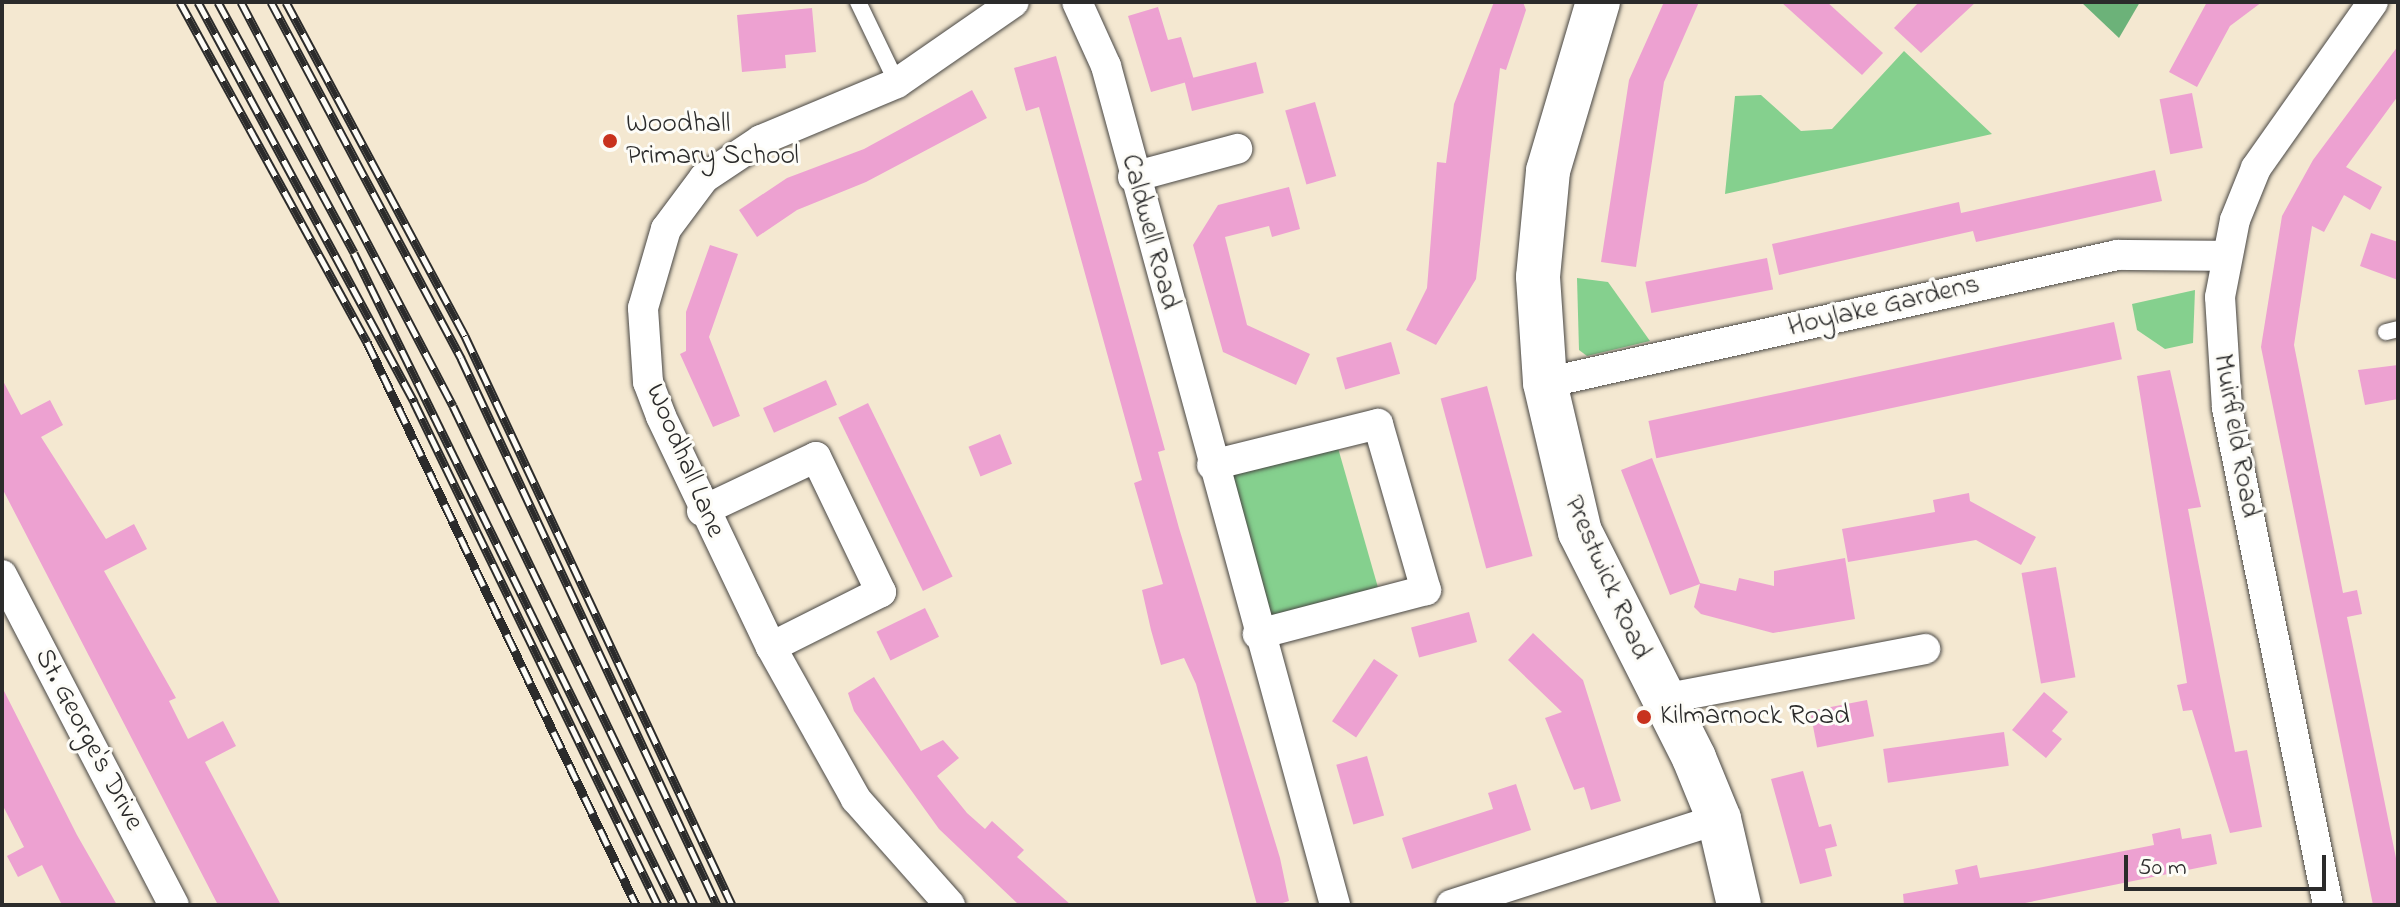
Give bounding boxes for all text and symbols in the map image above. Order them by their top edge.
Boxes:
place label: Woodhall Primary School [626,108,799,174]
marker: Woodhall Primary School [601,132,619,150]
street label: Caldwell Road [1112,151,1186,313]
street label: Hoylake Gardens [1785,269,1983,345]
street label: Muirfield Road [2204,352,2266,520]
street label: Woodhall Lane [637,379,731,543]
street label: Prestwick Road [1555,491,1657,665]
street label: St. George's Drive [26,643,150,837]
place label: Kilmarnock Road [1660,700,1850,734]
marker: Kilmarnock Road [1635,708,1653,726]
scale bar [2128,839,2330,889]
text: 50 m [2138,851,2187,886]

